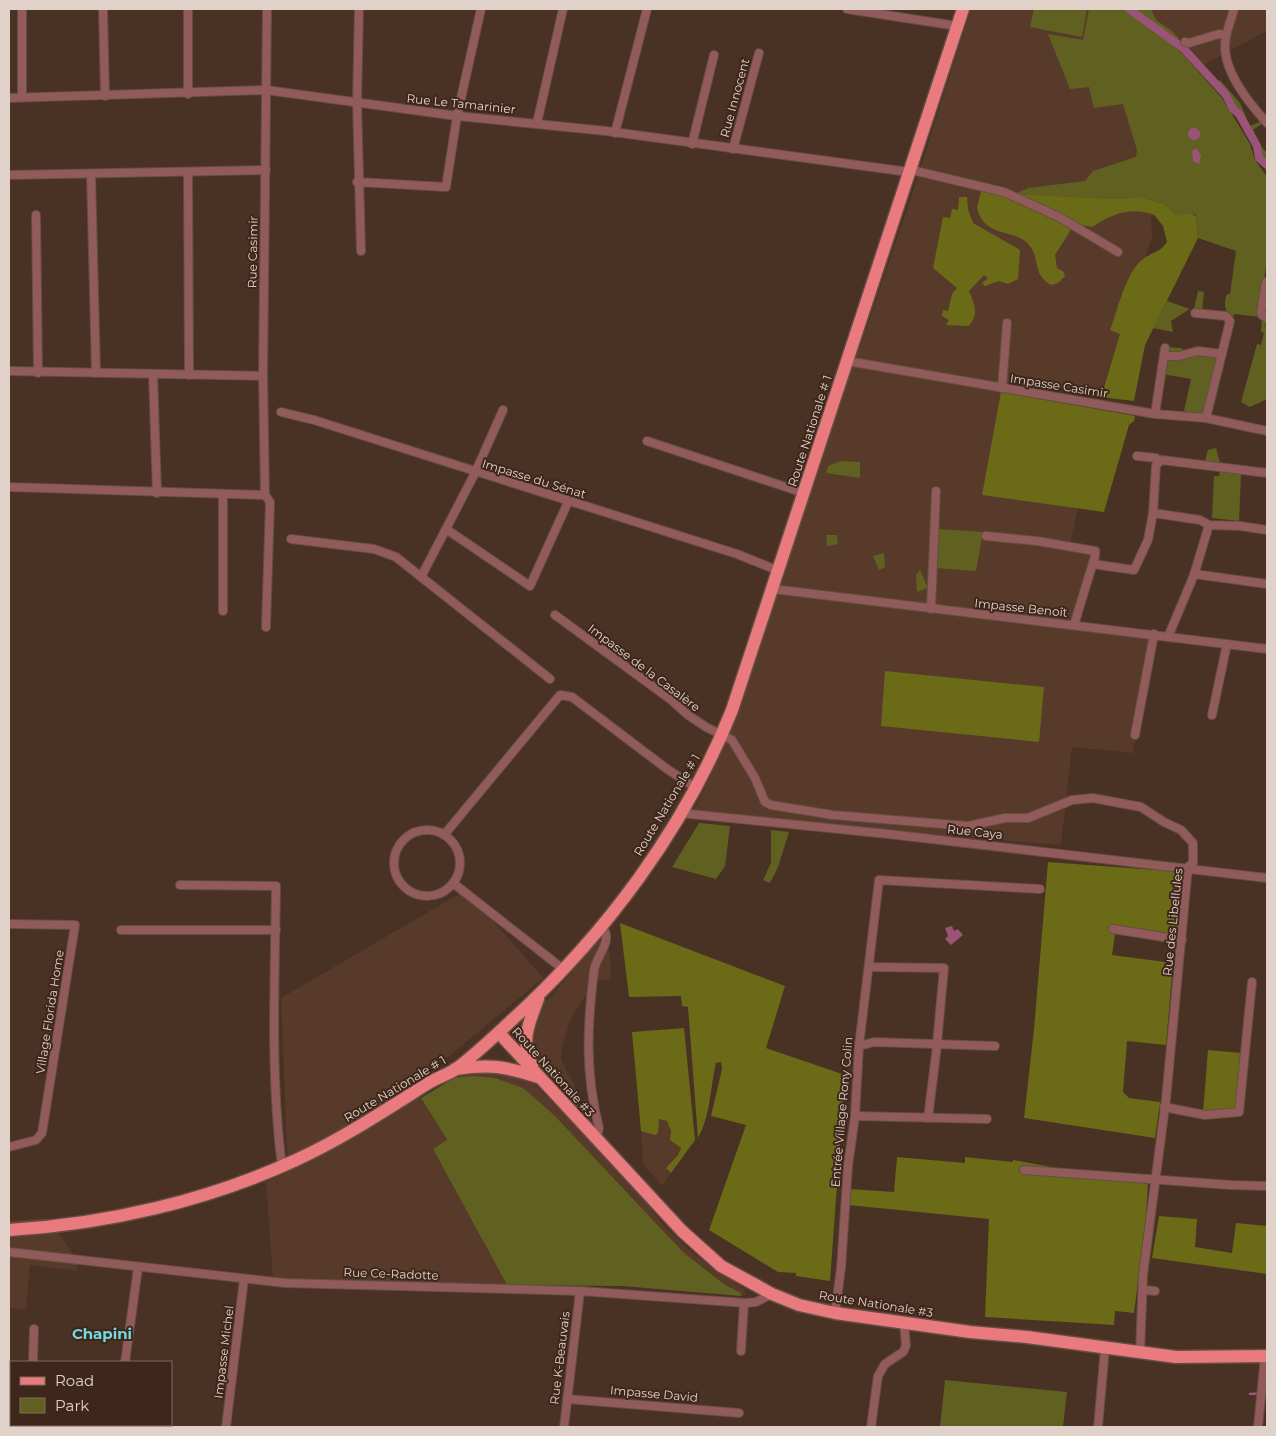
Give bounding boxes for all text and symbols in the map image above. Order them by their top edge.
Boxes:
street label: Rue Innocent [717,57,752,139]
street label: Rue Le Tamarinier [406,90,516,117]
street label: Rue Casimir [244,215,261,288]
street label: Impasse Casimir [1009,370,1109,401]
street label: Route Nationale # 1 [784,373,835,489]
street label: Impasse du Sénat [480,456,588,501]
street label: Impasse Benoît [974,595,1068,620]
street label: Impasse de la Casalère [585,621,703,715]
street label: Route Nationale # 1 [630,751,703,858]
street label: Rue Caya [947,821,1004,842]
street label: Rue des Libellules [1159,867,1186,976]
street label: Village Florida Home [32,949,67,1075]
street label: Route Nationale #3 [509,1024,598,1120]
street label: Entrée Village Rony Colin [827,1036,856,1188]
street label: Route Nationale # 1 [341,1052,448,1125]
street label: Rue Ce-Radotte [343,1264,439,1283]
street label: Route Nationale #3 [818,1287,935,1320]
street label: Impasse Michel [210,1305,237,1399]
street label: Rue K-Beauvais [546,1310,573,1405]
district label: Chapini [72,1324,132,1343]
legend [10,1361,172,1426]
text: Road [55,1371,94,1390]
street label: Impasse David [609,1382,699,1405]
text: Park [55,1396,89,1415]

